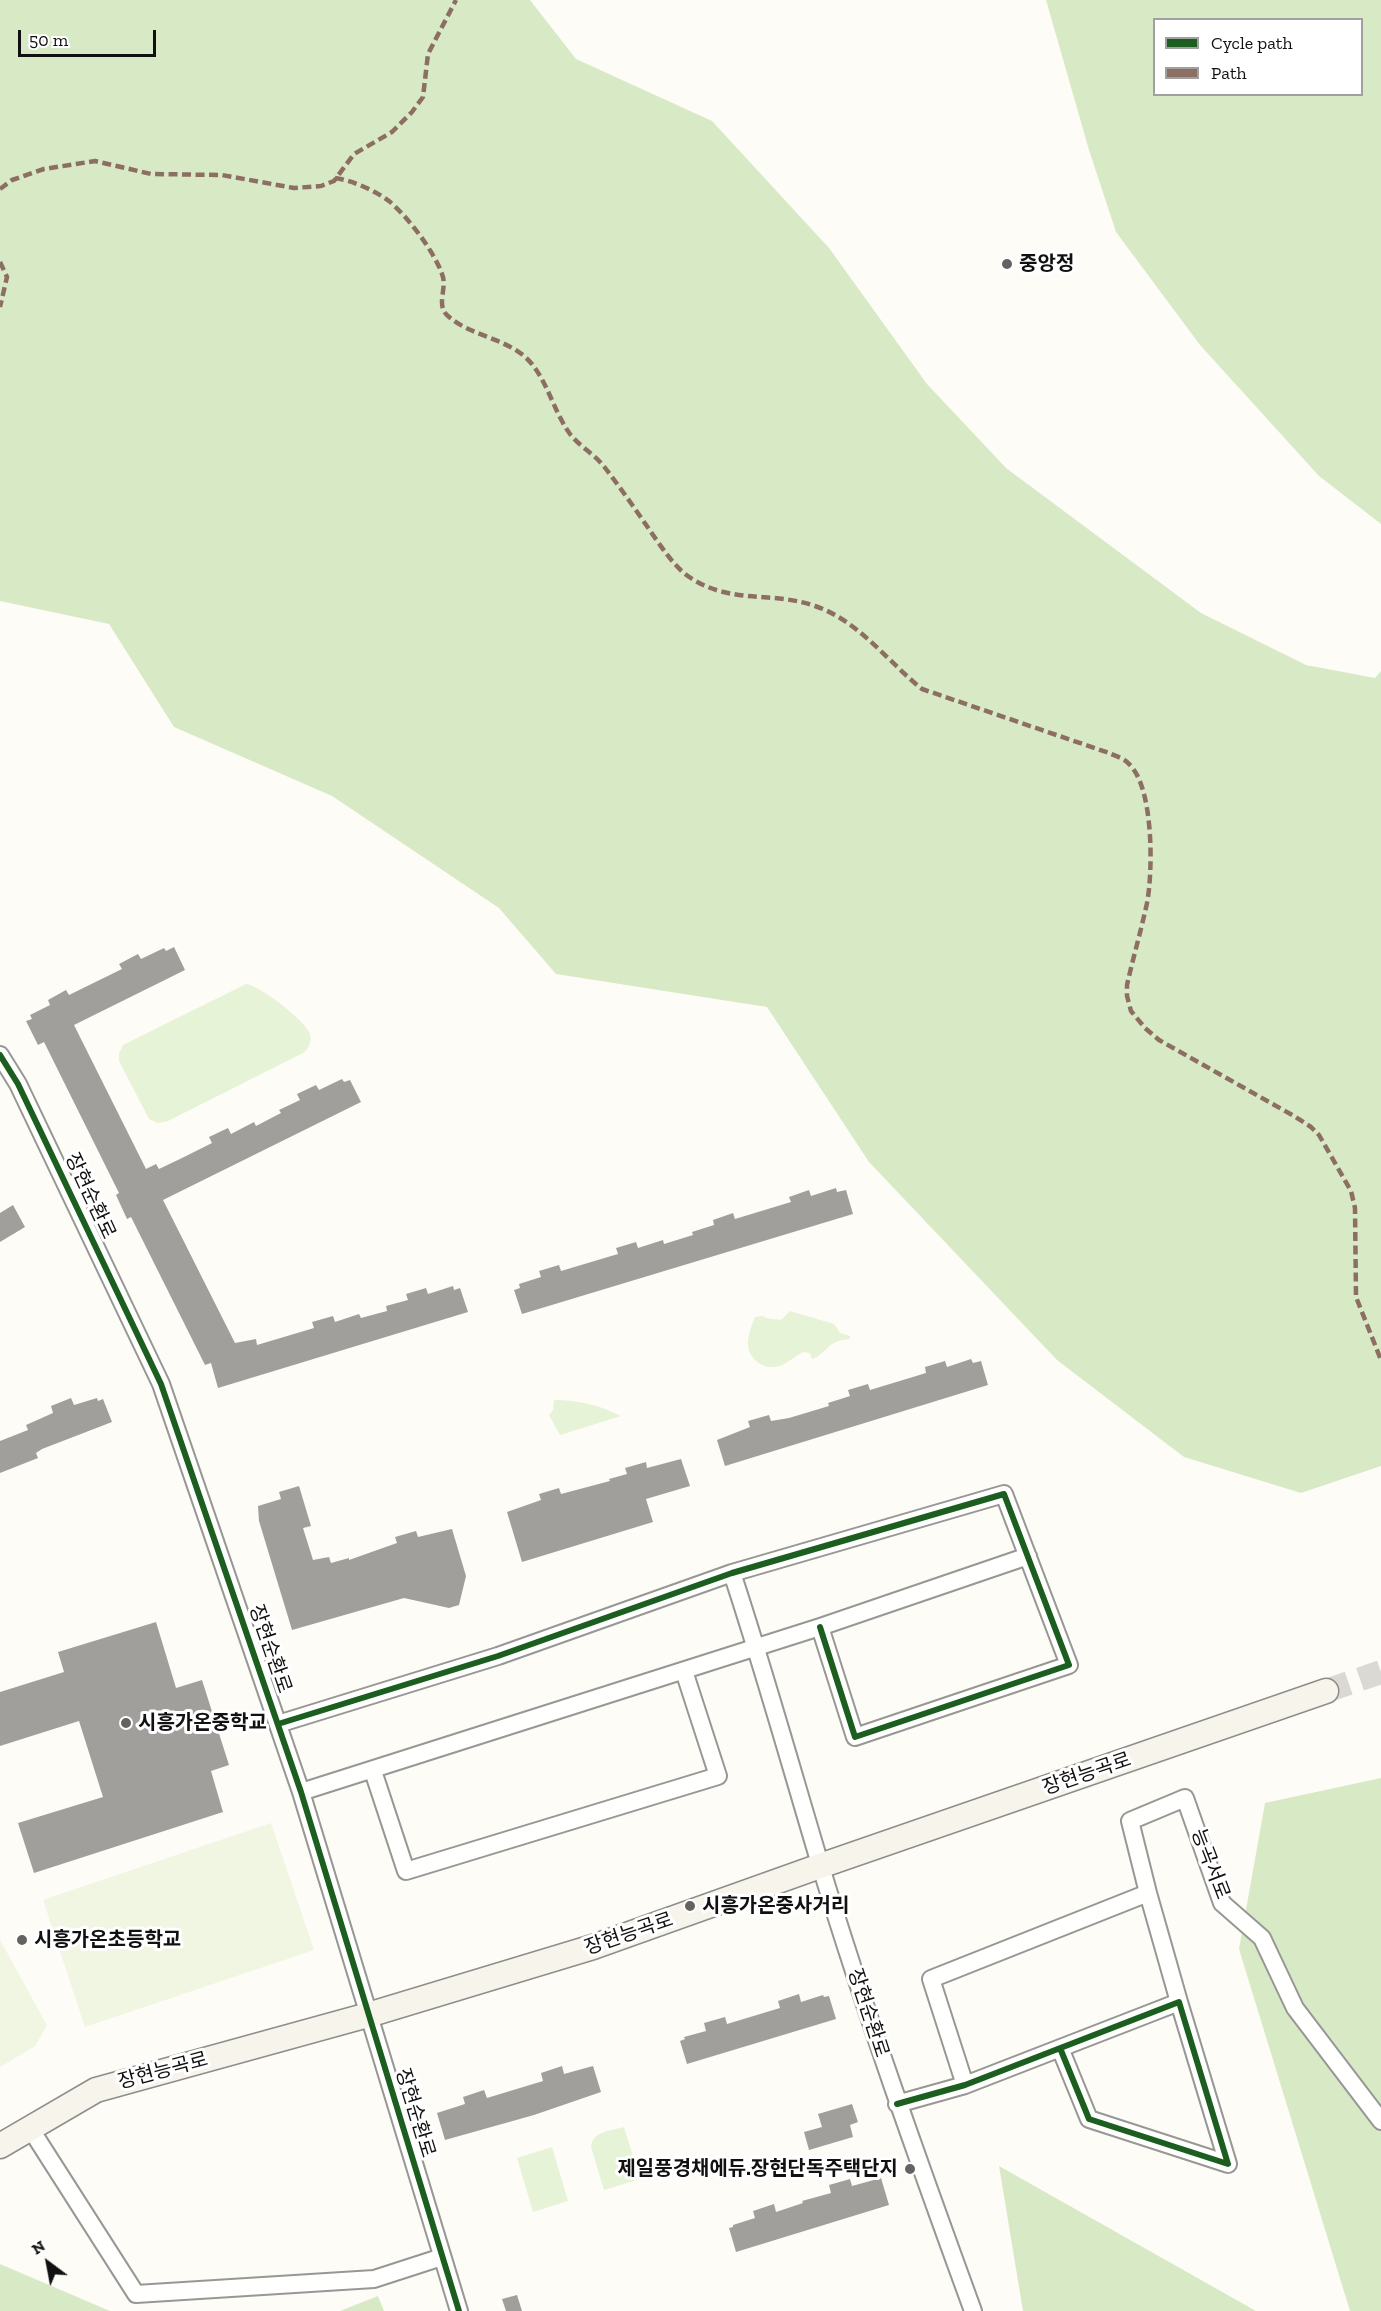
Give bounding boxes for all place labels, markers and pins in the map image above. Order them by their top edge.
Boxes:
place label: 중앙정 [1019,252,1074,276]
marker: 중앙정 [1000,257,1014,271]
place label: 시흥가온중학교 [138,1711,267,1735]
marker: 시흥가온중학교 [119,1716,133,1730]
place label: 시흥가온중사거리 [702,1894,849,1918]
marker: 시흥가온중사거리 [683,1899,697,1913]
place label: 시흥가온초등학교 [34,1928,181,1952]
marker: 시흥가온초등학교 [15,1933,29,1947]
place label: 제일풍경채에듀.장현단독주택단지 [617,2157,898,2181]
marker: 제일풍경채에듀.장현단독주택단지 [903,2162,917,2176]

